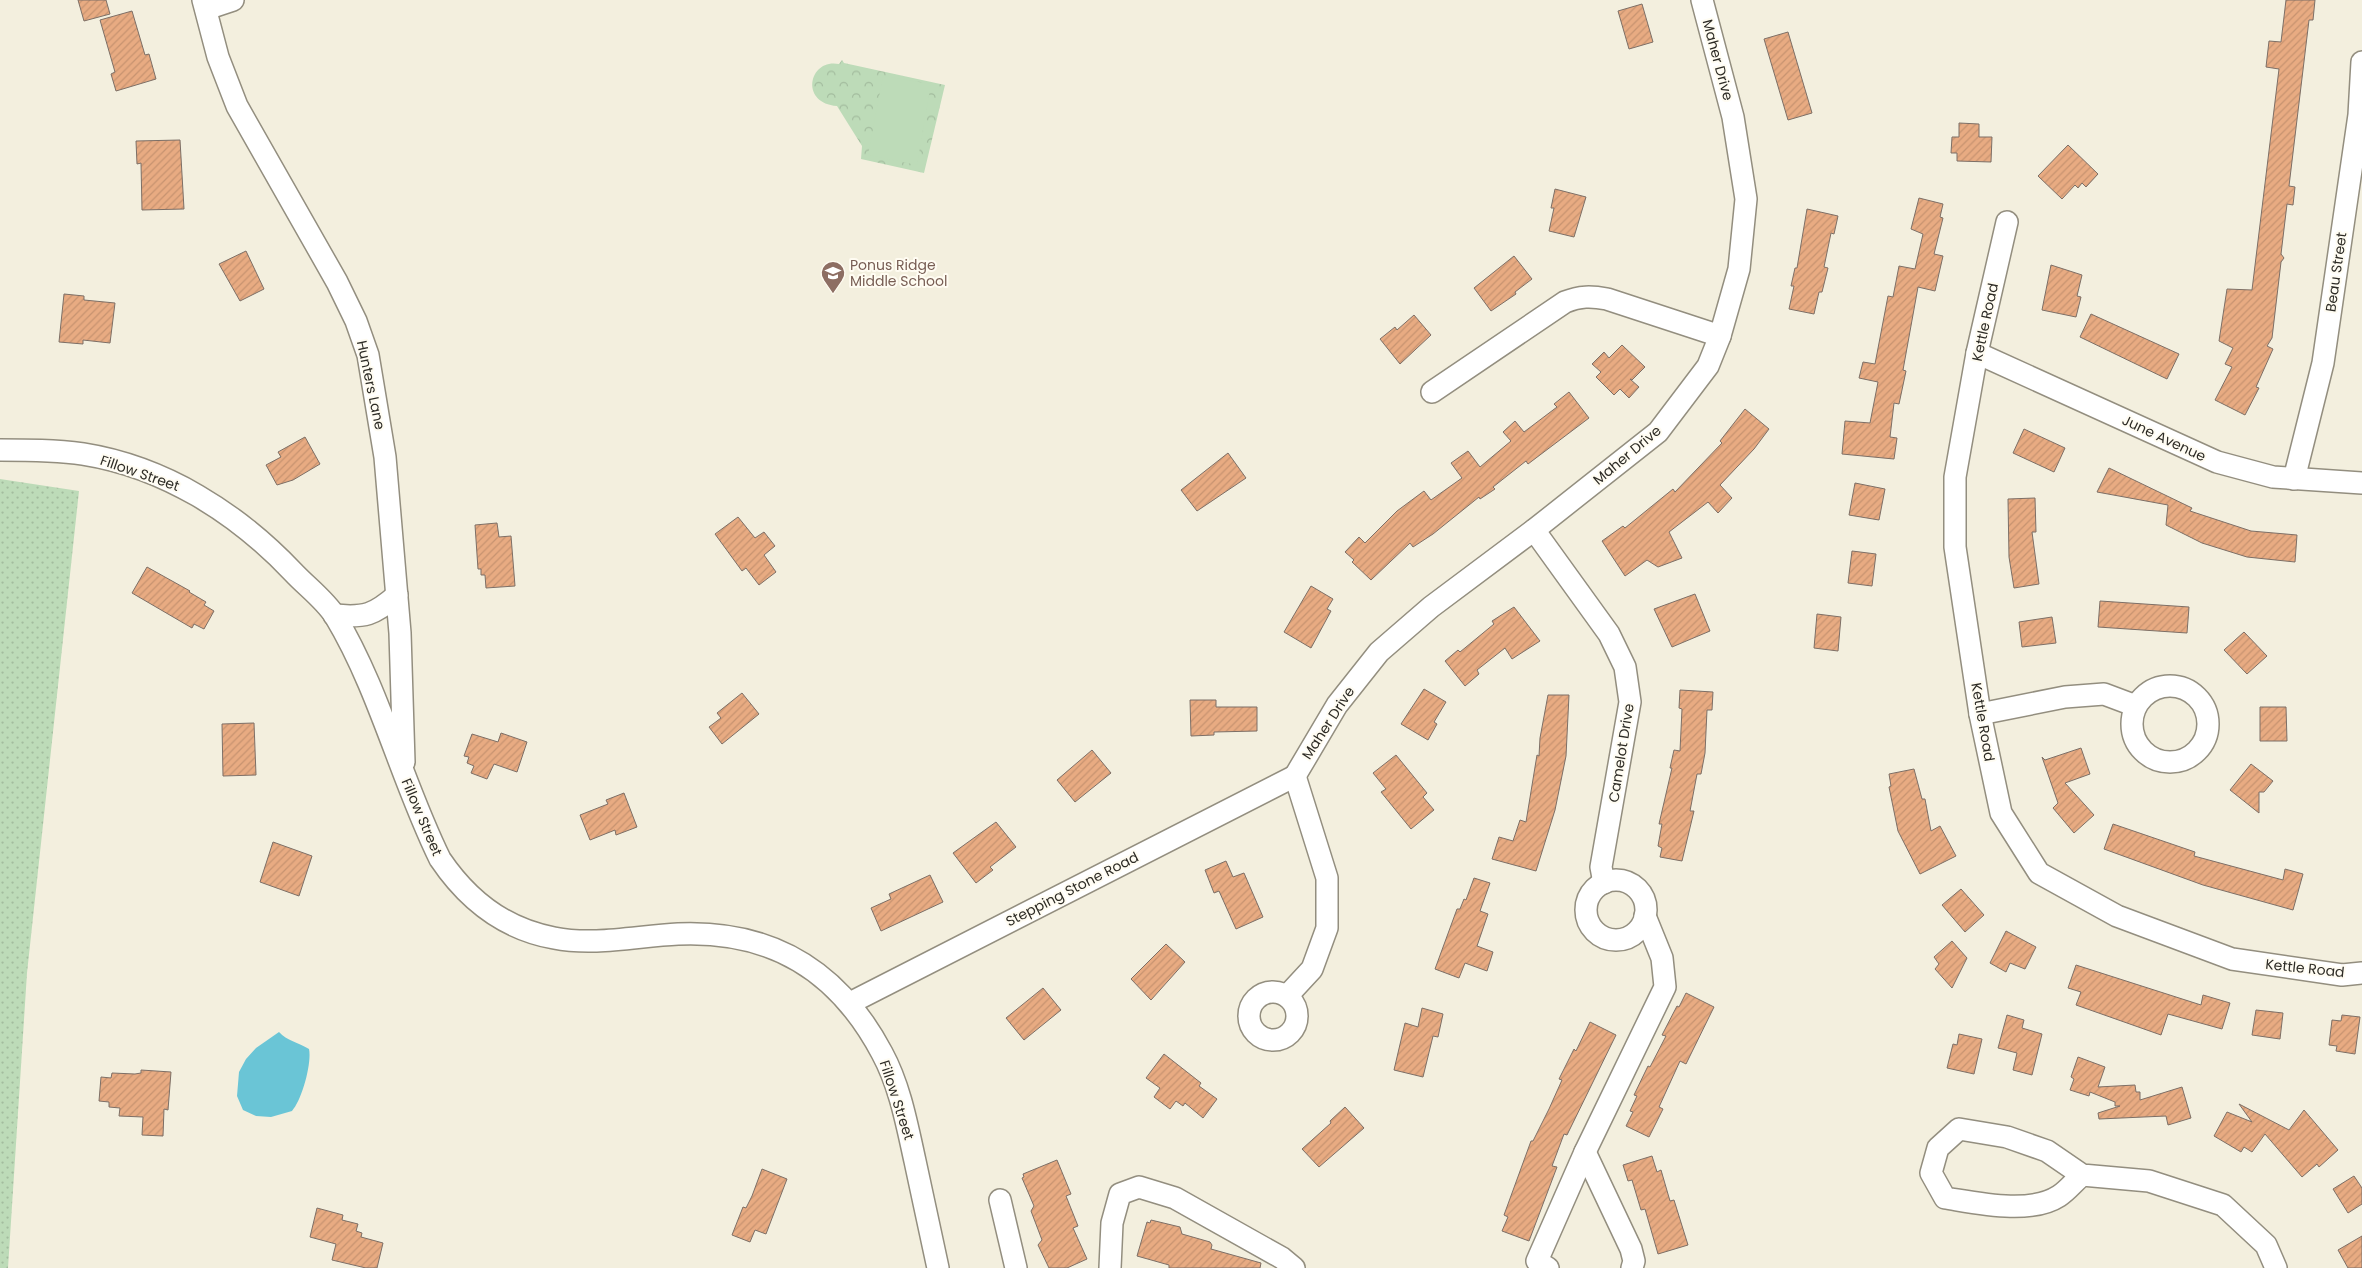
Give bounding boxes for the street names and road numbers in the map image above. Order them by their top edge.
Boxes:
street label: Maher Drive [1698,17,1739,103]
street label: Beau Street [2321,231,2351,313]
street label: Kettle Road [1967,281,2003,363]
street label: Hunters Lane [352,339,390,432]
street label: June Avenue [2119,410,2209,466]
street label: Maher Drive [1589,420,1666,489]
street label: Fillow Street [98,450,182,496]
street label: Kettle Road [1966,681,2000,763]
street label: Maher Drive [1297,682,1359,763]
street label: Camelot Drive [1603,702,1639,804]
street label: Fillow Street [397,775,447,859]
street label: Stepping Stone Road [1002,847,1142,931]
street label: Kettle Road [2264,954,2346,982]
street label: Fillow Street [875,1058,919,1142]

